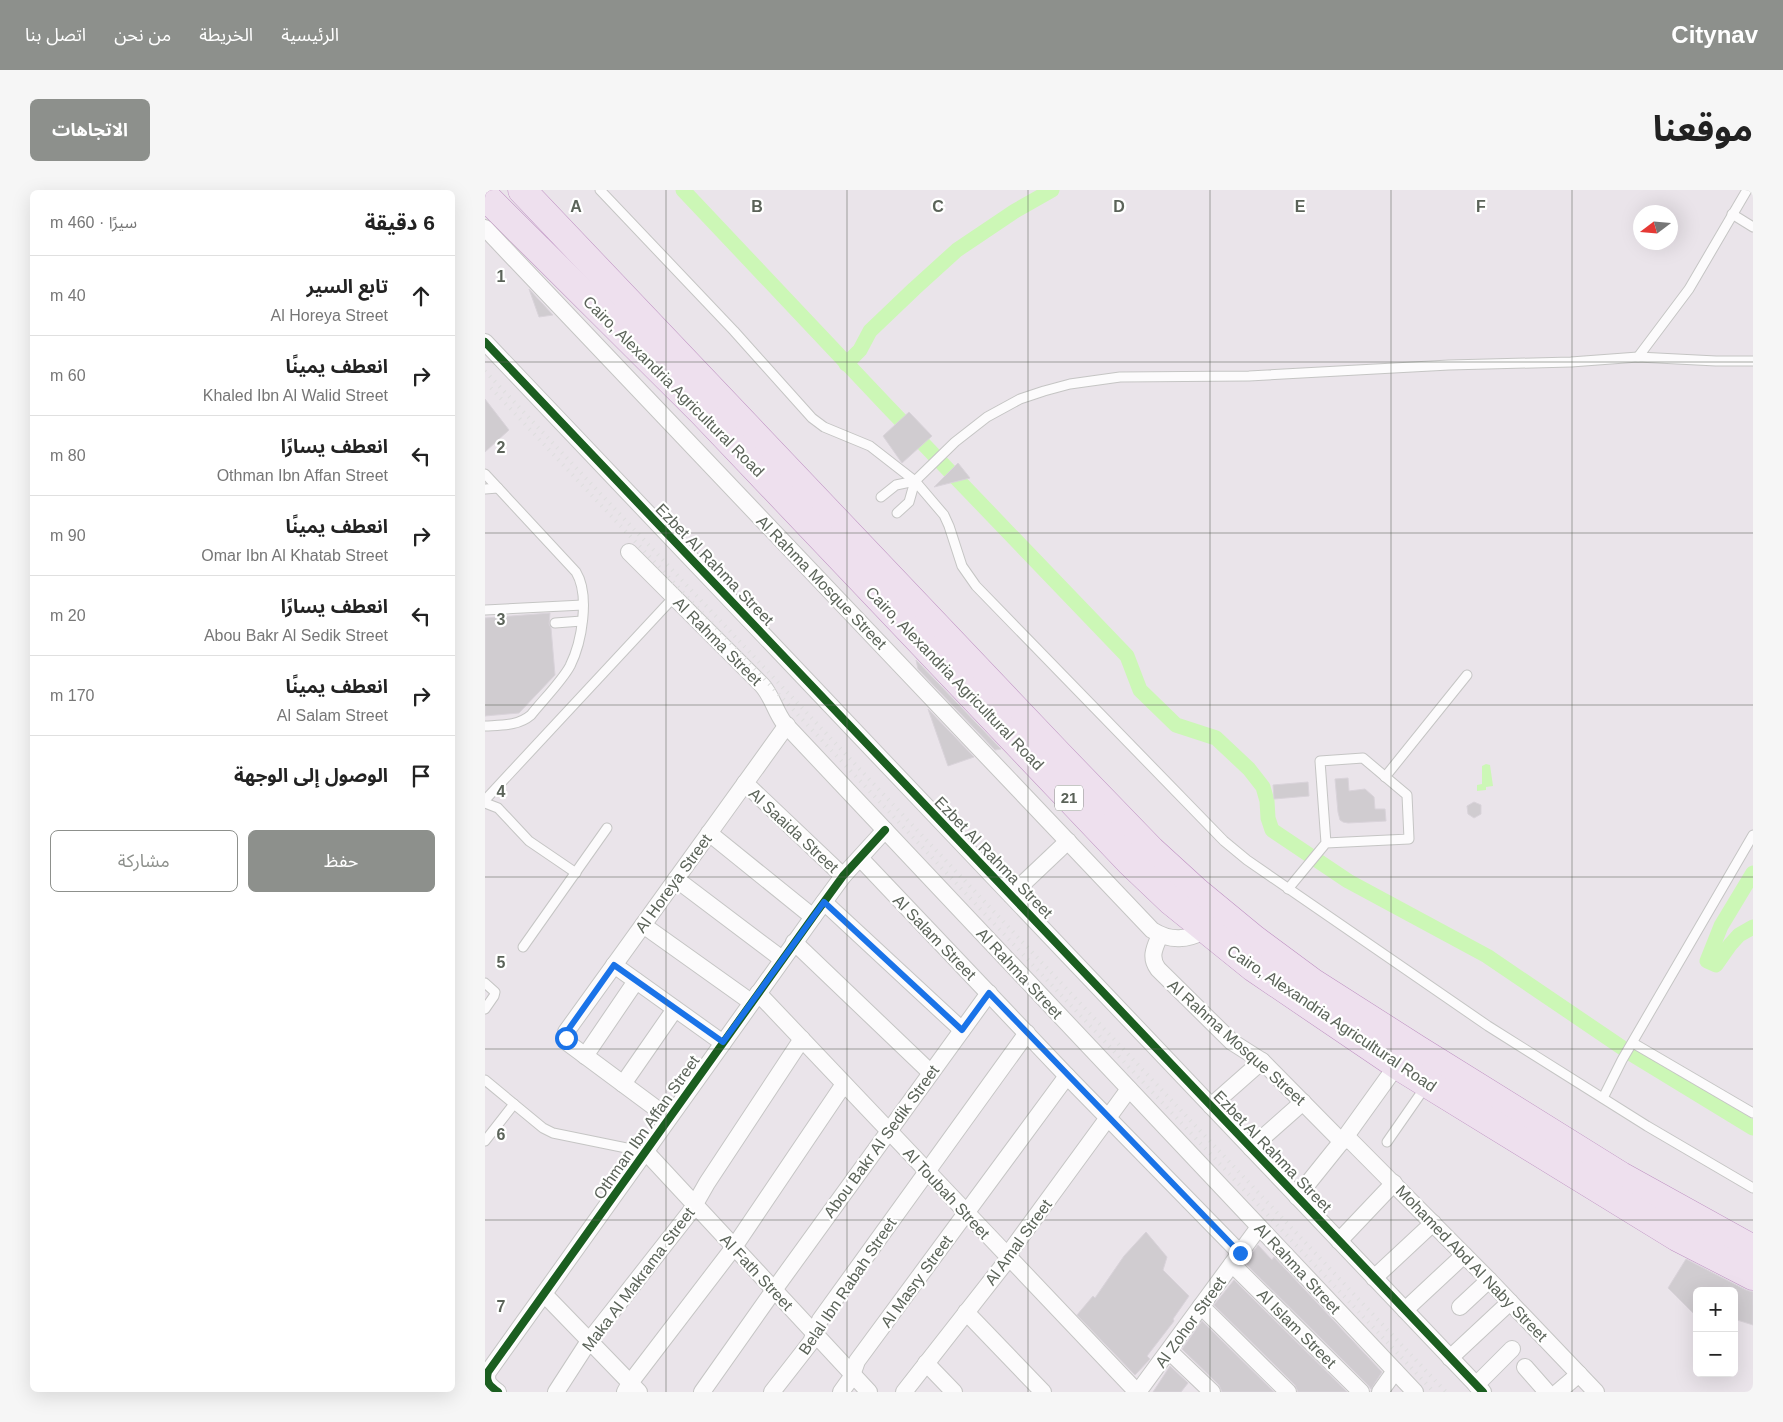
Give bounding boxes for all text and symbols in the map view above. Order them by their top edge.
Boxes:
text: Citynav [1671,21,1758,48]
text: اتصل بنا [25,25,86,45]
text: من نحن [114,25,171,45]
text: الخريطة [199,25,253,45]
text: الرئيسية [281,25,339,45]
button: الاتجاهات [30,99,150,161]
text: موقعنا [1653,109,1753,148]
text: A [570,198,582,215]
text: B [751,198,763,215]
text: C [932,198,944,215]
text: D [1113,198,1125,215]
text: E [1295,198,1306,215]
text: F [1476,198,1486,215]
north arrow [1633,205,1678,250]
text: 6 دقيقة [365,211,435,234]
text: سيرًا · 460 m [50,214,137,231]
text: 1 [497,268,506,285]
text: تابع السير [306,276,388,297]
icon: ahead [407,282,435,310]
text: 40 m [50,287,86,304]
street label: Cairo, Alexandria Agricultural Road [580,293,767,480]
text: Al Horeya Street [271,307,388,324]
text: انعطف يمينًا [286,356,388,377]
icon: right [407,362,435,390]
text: 60 m [50,367,86,384]
text: Khaled Ibn Al Walid Street [203,387,388,404]
text: انعطف يسارًا [281,436,388,457]
text: 2 [497,439,506,456]
icon: left [407,442,435,470]
text: 80 m [50,447,86,464]
text: Othman Ibn Affan Street [217,467,388,484]
street label: Ezbet Al Rahma Street [652,500,777,629]
street label: Al Rahma Mosque Street [753,512,890,653]
text: انعطف يمينًا [286,516,388,537]
icon: right [407,522,435,550]
text: 90 m [50,527,86,544]
text: Omar Ibn Al Khatab Street [201,547,388,564]
street label: Cairo, Alexandria Agricultural Road [862,583,1047,774]
street label: Al Rahma Street [670,594,766,689]
text: انعطف يسارًا [281,596,388,617]
icon: left [407,602,435,630]
text: 20 m [50,607,86,624]
text: 3 [497,611,506,628]
text: Abou Bakr Al Sedik Street [204,627,388,644]
text: انعطف يمينًا [286,676,388,697]
icon: right [407,682,435,710]
text: 170 m [50,687,94,704]
text: Al Salam Street [277,707,388,724]
icon: arrive [407,762,435,790]
text: الوصول إلى الوجهة [234,765,388,786]
text: 4 [497,783,506,800]
street label: Al Saaida Street [746,785,842,876]
road number: 21 [1055,786,1083,810]
street label: Ezbet Al Rahma Street [931,793,1056,922]
button: مشاركة [50,830,238,892]
button: حفظ [248,830,435,892]
street label: Al Horeya Street [632,830,715,936]
street label: Al Salam Street [890,891,980,984]
street label: Al Rahma Street [973,925,1066,1022]
street label: Cairo, Alexandria Agricultural Road [1224,942,1439,1095]
text: 5 [497,954,506,971]
street label: Al Rahma Mosque Street [1165,976,1309,1109]
route start [555,1027,578,1050]
street label: Othman Ibn Affan Street [590,1052,703,1202]
street label: Abou Bakr Al Sedik Street [820,1061,943,1221]
street label: Ezbet Al Rahma Street [1210,1087,1335,1216]
text: 6 [497,1126,506,1143]
street label: Al Toubah Street [900,1144,993,1243]
street label: Mohamed Abd Al Naby Street [1393,1182,1551,1345]
street label: Al Amal Street [982,1196,1055,1288]
street label: Maka Al Makrama Street [579,1204,698,1354]
street label: Belal Ibn Rabah Street [795,1214,900,1358]
street label: Al Rahma Street [1251,1220,1344,1317]
street label: Al Fath Street [717,1231,797,1314]
street label: Al Masry Street [877,1232,956,1331]
route end [1229,1242,1252,1265]
street label: Al Zohor Street [1152,1273,1229,1371]
street label: Al Islam Street [1254,1286,1340,1372]
map controls [1693,1287,1738,1377]
button: + [1693,1287,1738,1332]
text: 7 [497,1298,506,1315]
button: − [1693,1332,1738,1377]

